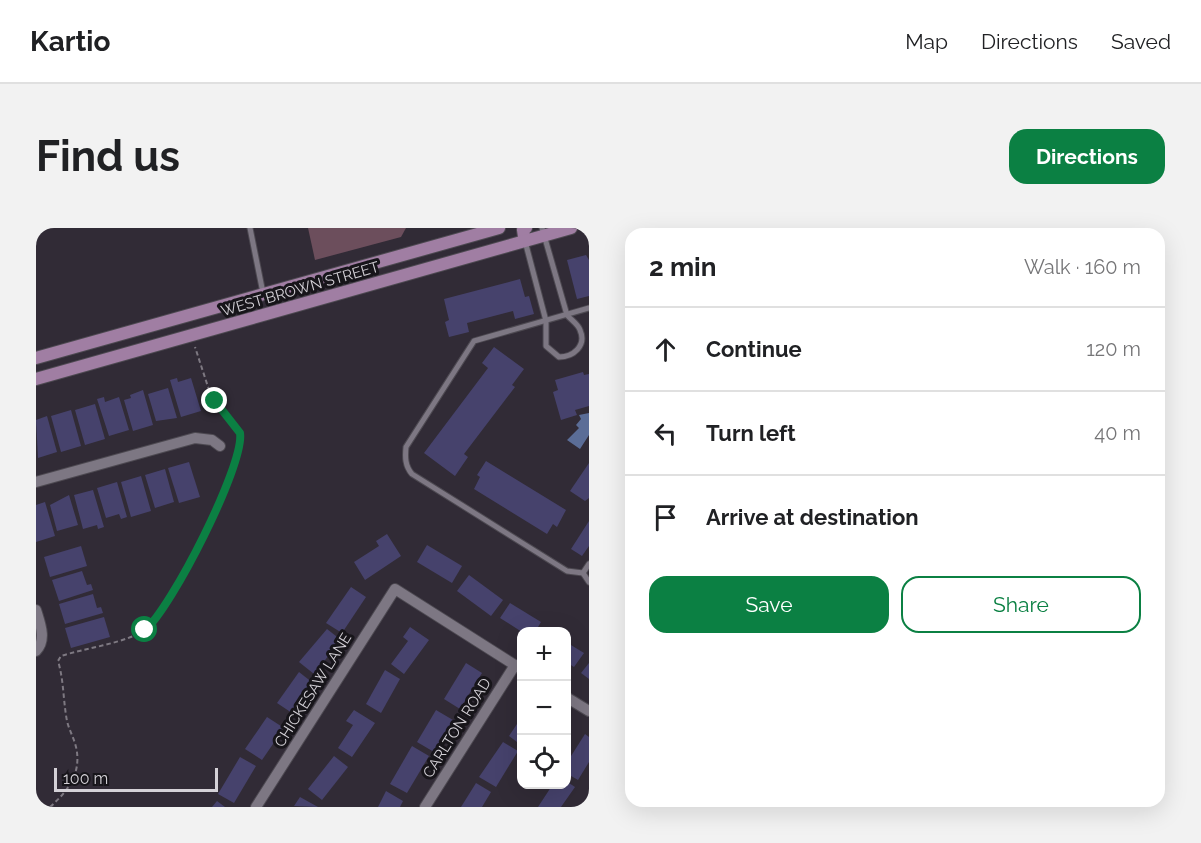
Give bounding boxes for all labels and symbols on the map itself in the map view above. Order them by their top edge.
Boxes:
street label: WEST BROWN STREET [219,258,381,320]
route end [201,387,227,413]
route start [131,616,157,642]
street label: CHICKESAW LANE [271,630,355,750]
street label: CARLTON ROAD [419,675,495,781]
scale bar [54,765,218,792]

